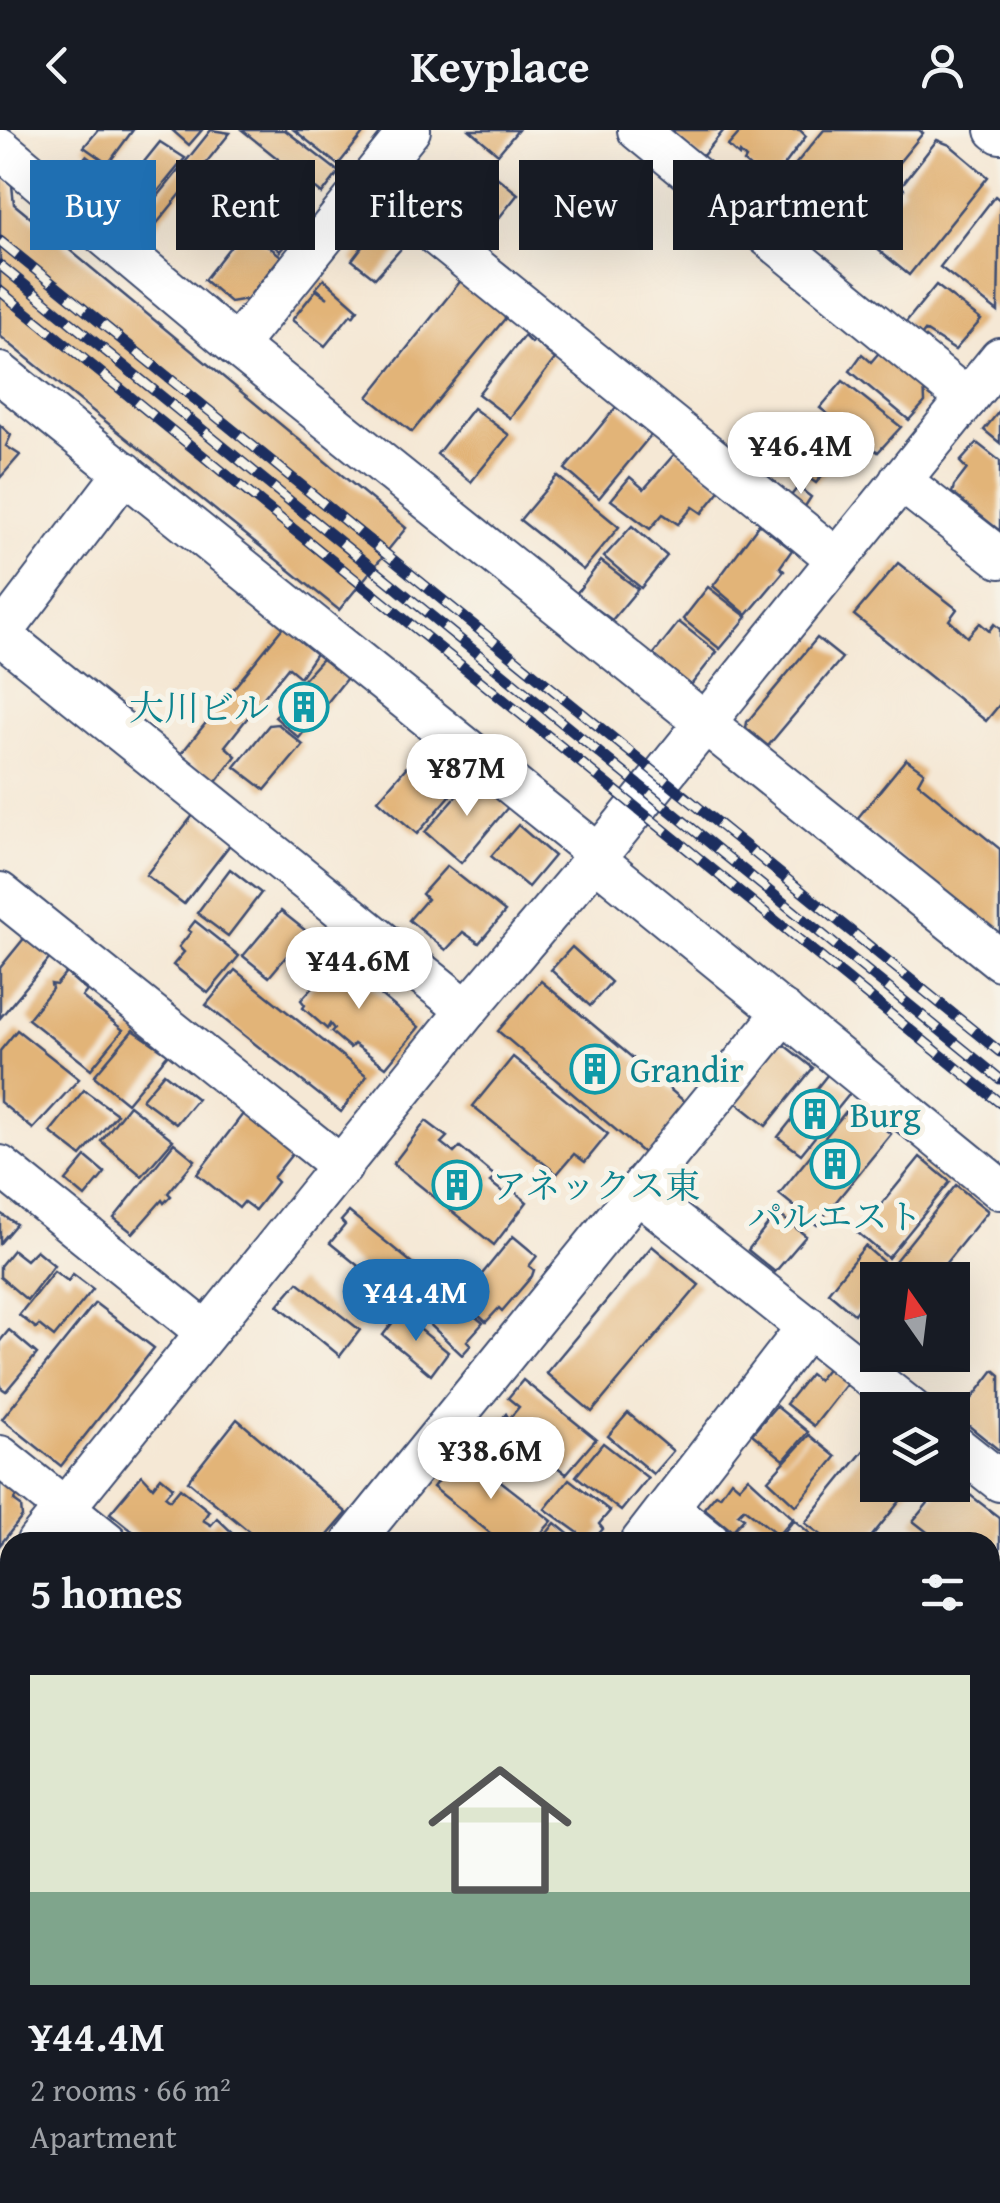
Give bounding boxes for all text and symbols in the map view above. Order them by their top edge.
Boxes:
text: Keyplace [410,33,590,98]
icon: back [30,38,85,93]
icon: person [915,38,970,93]
chip: Buy [30,160,156,250]
chip: Rent [176,160,315,250]
chip: Filters [335,160,499,250]
chip: New [519,160,653,250]
chip: Apartment [673,160,903,250]
pin: ¥46.4M [720,412,882,497]
text: ¥46.4M [750,421,852,468]
building icon: 大川ビル [278,681,330,733]
place label: 大川ビル [129,682,269,733]
pin: ¥87M [408,734,526,819]
text: ¥87M [428,743,506,790]
pin: ¥44.6M [278,927,440,1012]
text: ¥44.6M [308,936,410,983]
building icon: Grandir [569,1043,621,1095]
place label: Grandir [630,1044,744,1095]
building icon: Burg [789,1088,841,1140]
place label: Burg [850,1089,921,1140]
building icon: パルエスト [809,1138,861,1190]
building icon: アネックス東 [431,1159,483,1211]
place label: アネックス東 [492,1160,700,1211]
place label: パルエスト [747,1191,923,1242]
pin: ¥44.4M [335,1259,497,1344]
north arrow [860,1262,970,1372]
map controls [860,1262,970,1502]
text: ¥44.4M [365,1268,467,1315]
button: layers [860,1392,970,1502]
pin: ¥38.6M [410,1417,572,1502]
text: ¥38.6M [440,1426,542,1473]
text: 5 homes [30,1562,183,1623]
icon: filters [915,1565,970,1620]
icon: home [410,1740,590,1920]
text: ¥44.4M [30,2005,165,2066]
text: 2 rooms · 66 m² [30,2066,231,2113]
text: Apartment [30,2113,177,2160]

